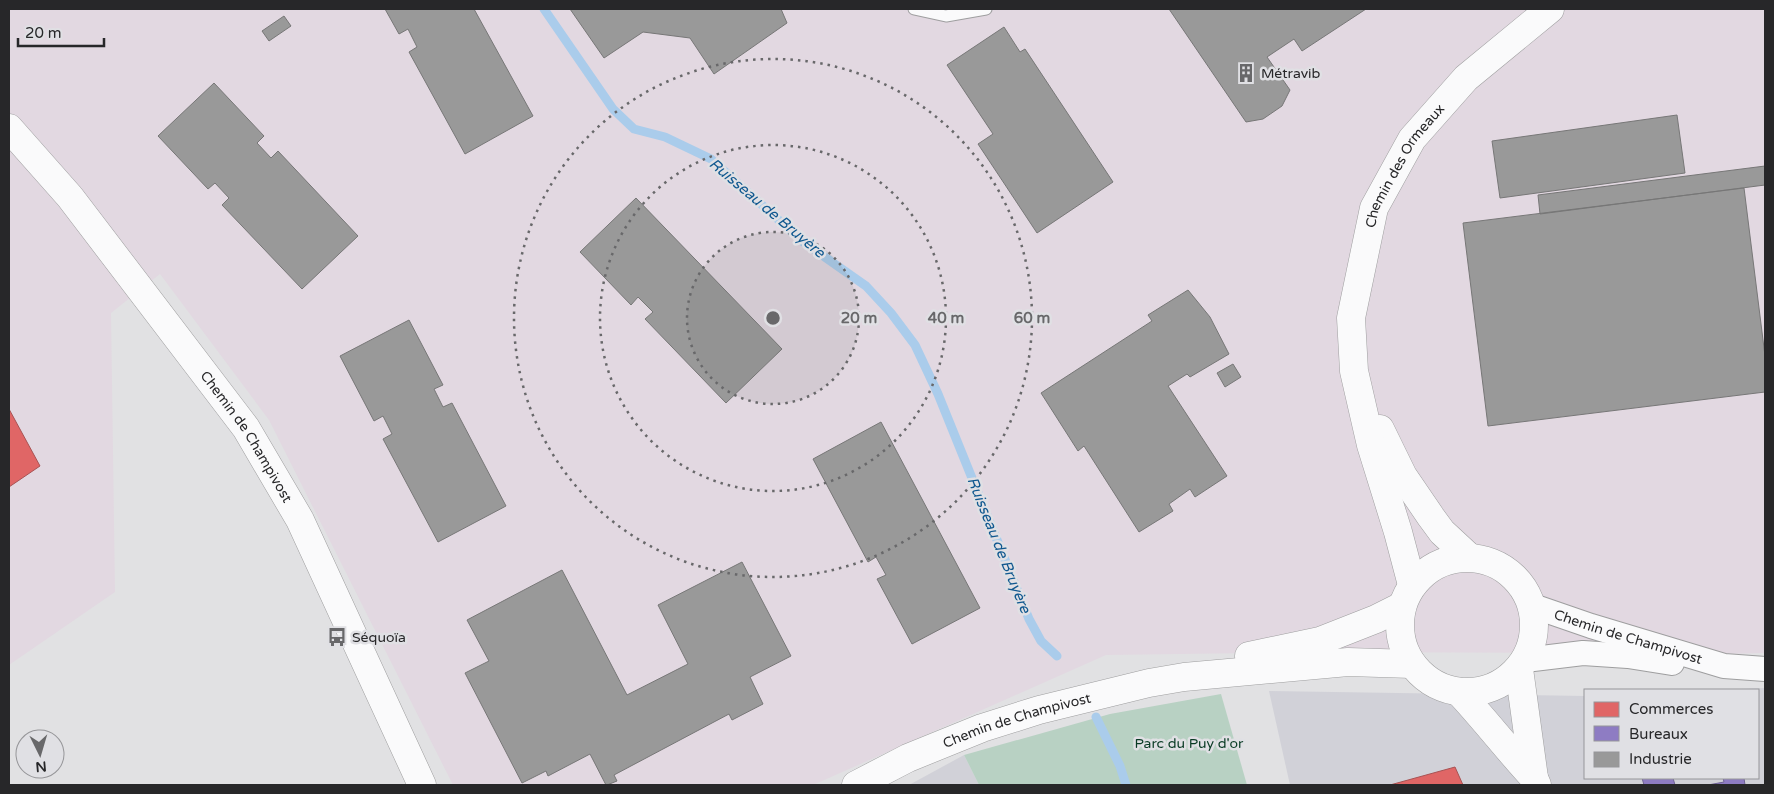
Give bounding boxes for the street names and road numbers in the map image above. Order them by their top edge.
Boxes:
street label: Chemin des Ormeaux [1362,100,1448,229]
street label: Chemin de Champivost [197,368,296,506]
street label: Chemin de Champivost [1552,606,1705,668]
street label: Chemin de Champivost [940,689,1093,752]

